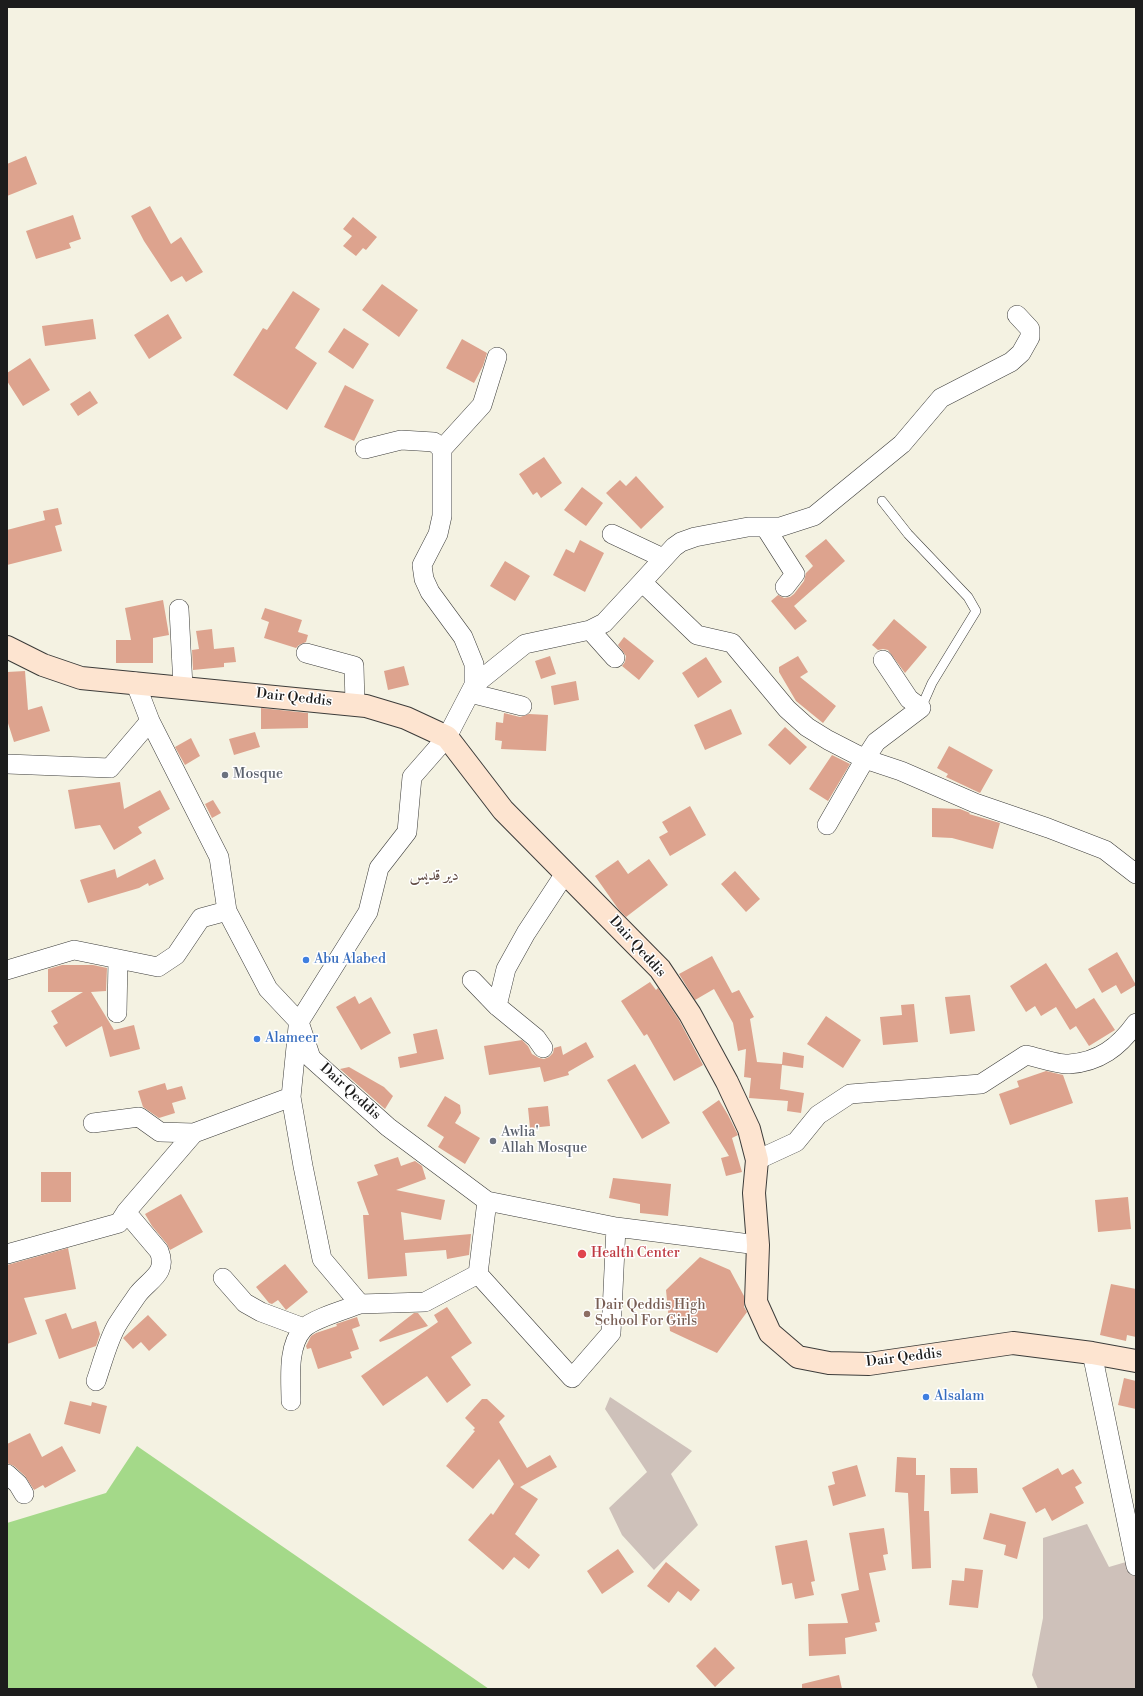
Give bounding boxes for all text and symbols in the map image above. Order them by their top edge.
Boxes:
street label: Dair Qeddis [255,686,333,710]
place label: Mosque [233,767,283,783]
marker: Mosque [220,770,230,780]
district label: دير قديس [409,866,459,886]
street label: Dair Qeddis [605,913,669,981]
place label: Abu Alabed [314,952,386,968]
marker: Abu Alabed [301,955,311,965]
place label: Alameer [265,1031,318,1047]
marker: Alameer [252,1034,262,1044]
street label: Dair Qeddis [316,1060,384,1124]
place label: Awlia' Allah Mosque [501,1125,587,1158]
marker: Awlia' Allah Mosque [488,1136,498,1146]
place label: Health Center [591,1246,680,1262]
marker: Health Center [576,1248,588,1260]
place label: Dair Qeddis High School For Girls [595,1298,706,1330]
marker: Dair Qeddis High School For Girls [582,1309,592,1319]
street label: Dair Qeddis [865,1345,943,1371]
place label: Alsalam [934,1389,984,1405]
marker: Alsalam [921,1392,931,1402]

